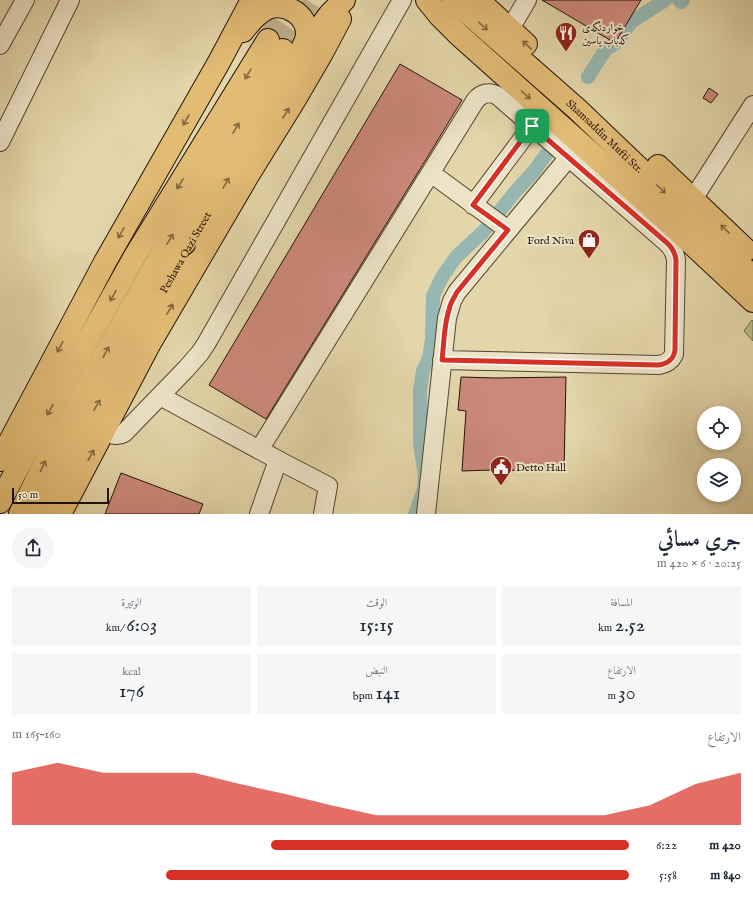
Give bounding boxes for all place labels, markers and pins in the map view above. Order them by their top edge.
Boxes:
restaurant icon: خواردنگەی کەباب یاسین [553,20,579,53]
place label: خواردنگەی کەباب یاسین [582,20,630,48]
pin [515,109,549,143]
shop icon: Ford Niva [576,227,602,260]
place label: Ford Niva [527,234,574,248]
public building icon: Detto Hall [488,454,514,487]
place label: Detto Hall [516,461,566,475]

